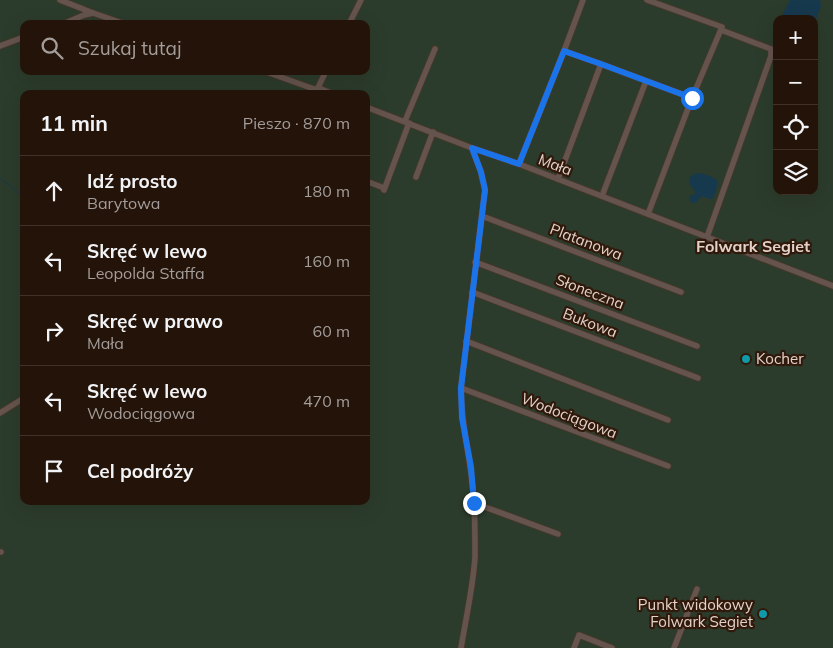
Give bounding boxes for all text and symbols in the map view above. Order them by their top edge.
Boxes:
map controls [773,15,818,195]
button: + [773,15,818,60]
search box [20,20,370,75]
icon: search [38,34,66,62]
text: Szukaj tutaj [78,36,181,60]
button: − [773,60,818,105]
route start [681,87,704,110]
button: locate [773,105,818,150]
text: 11 min [40,110,108,136]
text: Pieszo · 870 m [243,113,350,133]
street label: Mała [536,149,575,180]
button: layers [773,150,818,195]
text: Idź prosto [87,169,178,193]
icon: ahead [40,177,68,205]
text: 180 m [303,181,350,201]
text: Barytowa [87,193,160,213]
street label: Platanowa [547,219,625,264]
district label: Folwark Segiet [696,236,810,256]
text: Skręć w lewo [87,239,207,263]
icon: left [40,247,68,275]
text: 160 m [303,251,350,271]
text: Leopolda Staffa [87,263,205,283]
street label: Słoneczna [553,270,627,313]
street label: Bukowa [560,303,620,342]
text: Skręć w prawo [87,309,223,333]
icon: right [40,317,68,345]
text: 60 m [313,321,350,341]
text: Mała [87,333,124,353]
place label: Kocher [756,349,804,368]
marker: Kocher [740,353,752,365]
text: Skręć w lewo [87,379,207,403]
icon: left [40,387,68,415]
street label: Wodociągowa [518,389,620,443]
text: 470 m [303,391,350,411]
text: Wodociągowa [87,403,195,423]
icon: arrive [40,457,68,485]
text: Cel podróży [87,459,193,483]
route end [463,492,486,515]
place label: Punkt widokowy Folwark Segiet [638,595,753,631]
marker: Punkt widokowy Folwark Segiet [757,608,769,620]

